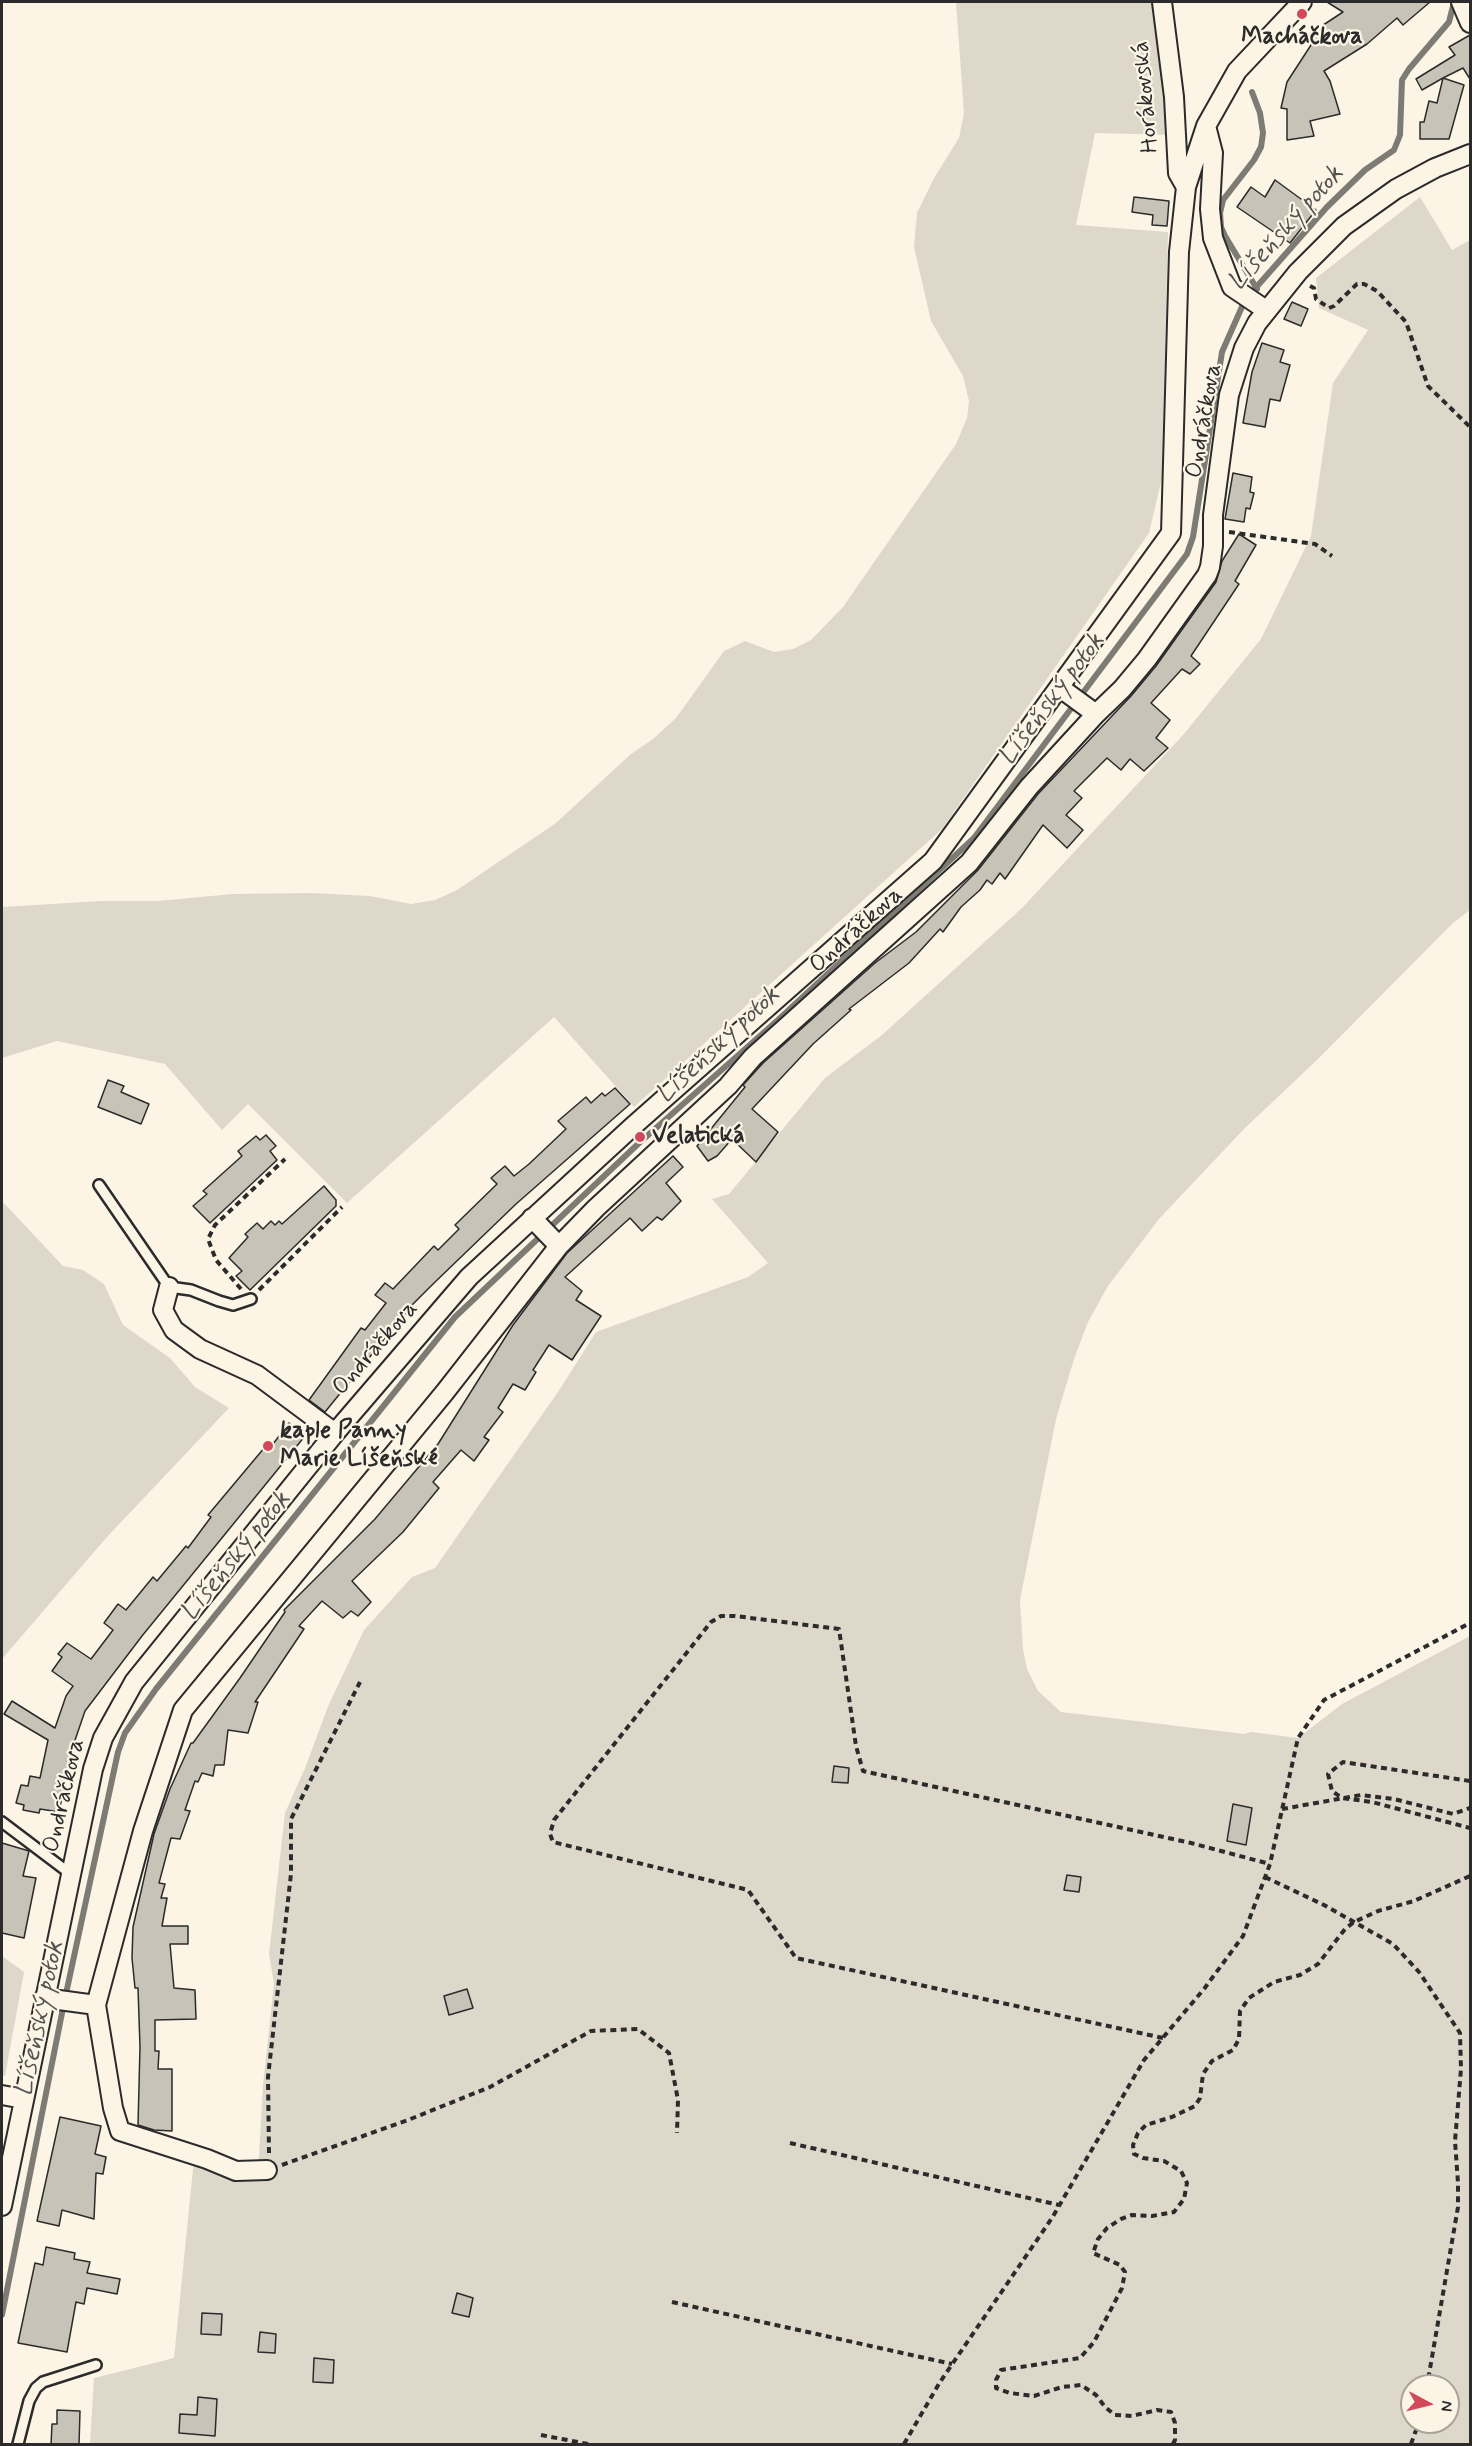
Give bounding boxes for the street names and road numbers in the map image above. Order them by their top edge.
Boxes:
street label: Horákovská [1128,40,1166,154]
street label: Ondráčkova [1181,361,1229,481]
street label: Ondráčkova [804,882,910,980]
street label: Ondráčkova [327,1296,425,1402]
street label: Ondráčkova [38,1736,92,1856]

